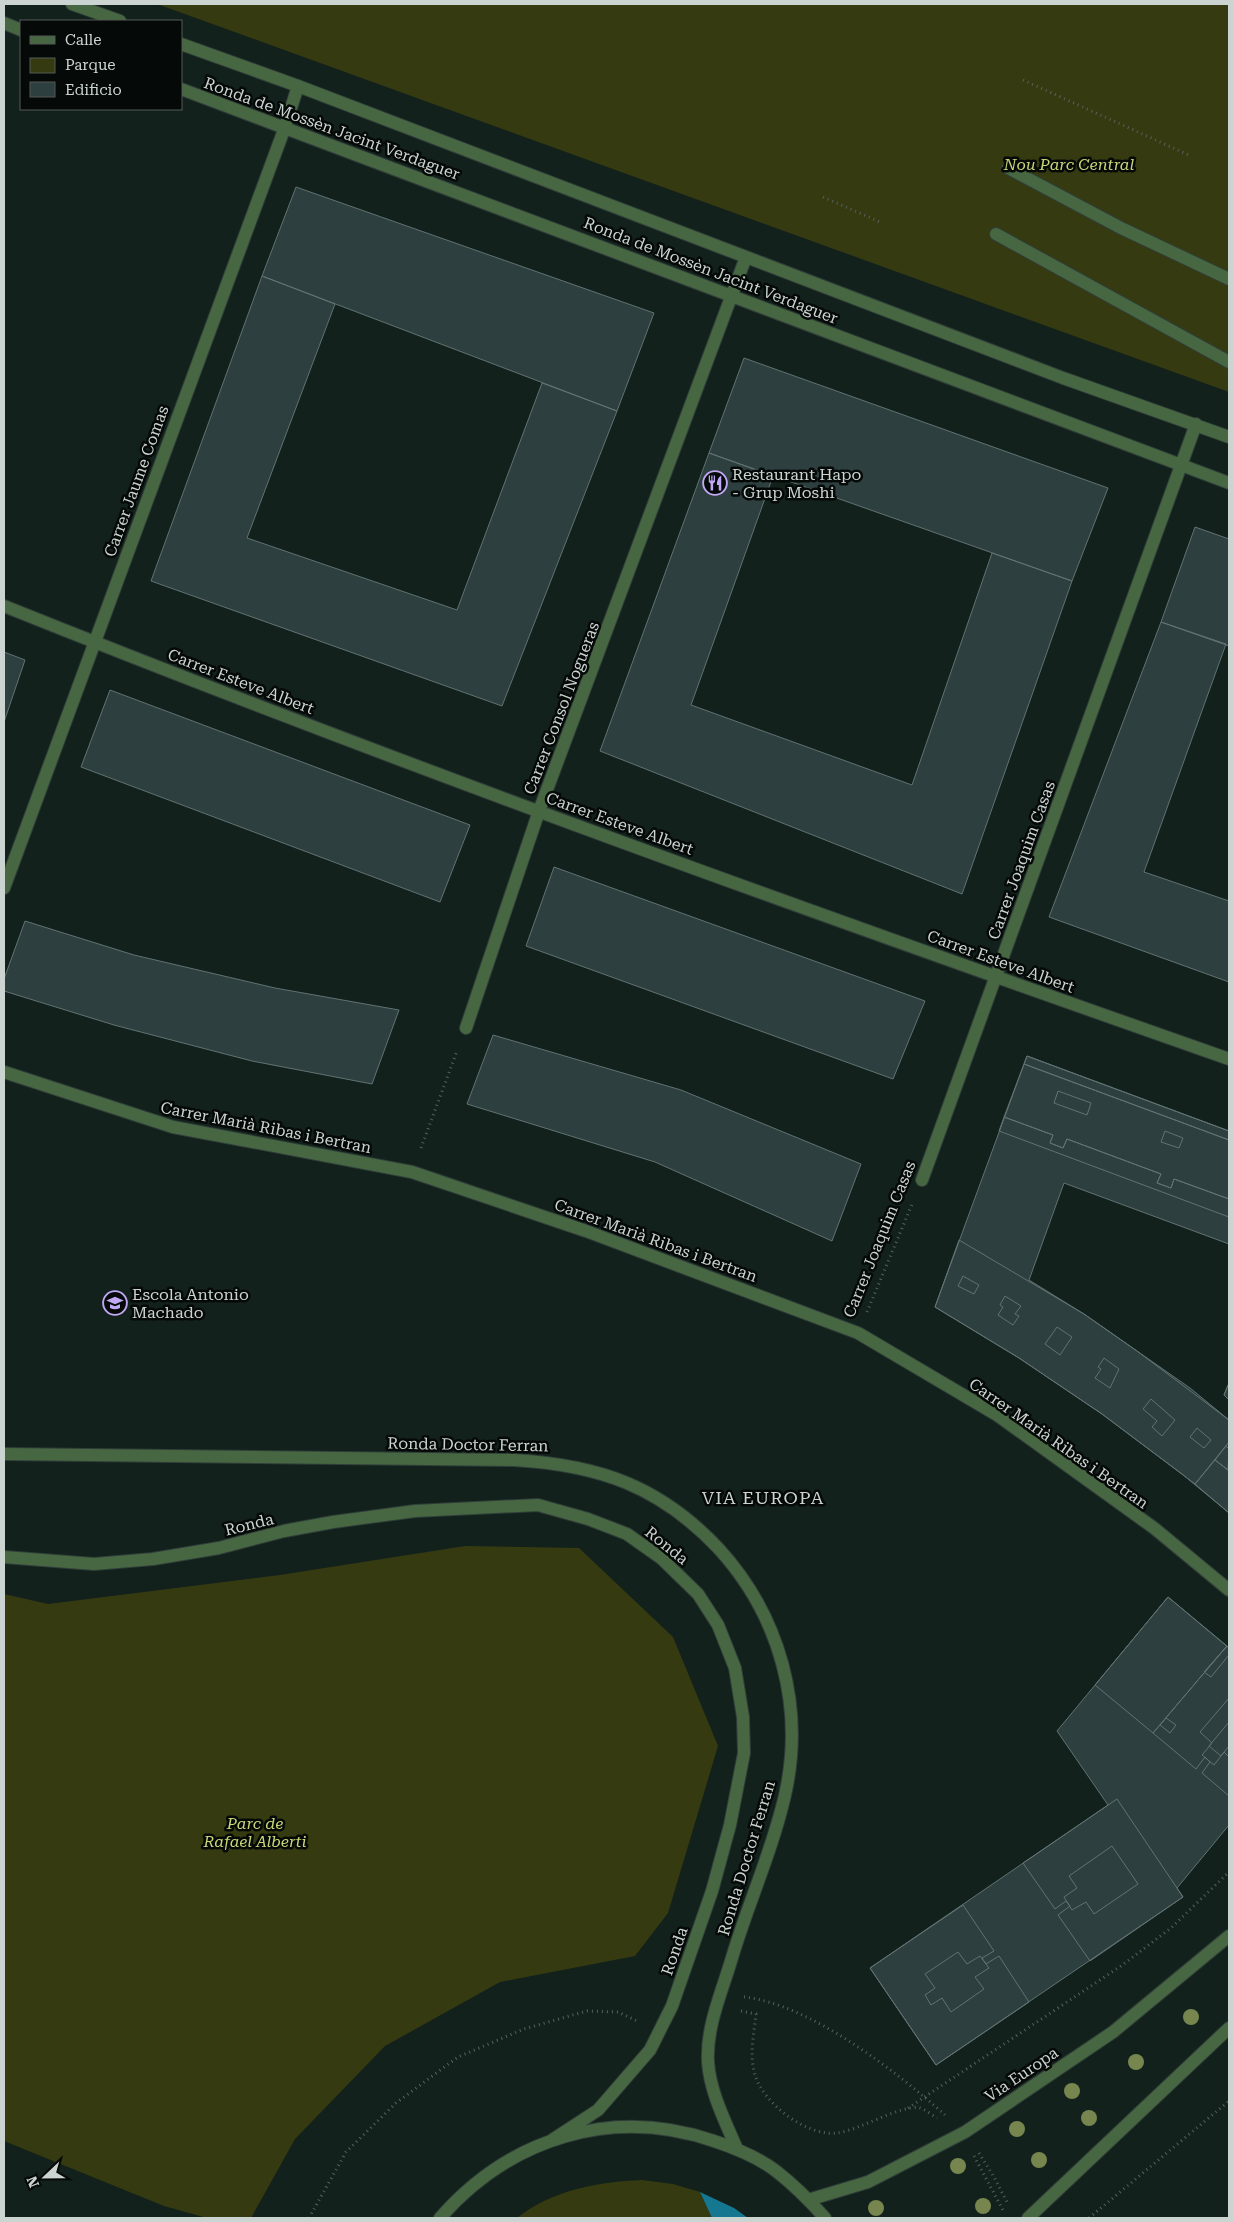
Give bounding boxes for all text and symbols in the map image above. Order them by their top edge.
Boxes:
legend [20,20,182,110]
text: Calle [65,31,101,49]
text: Parque [65,56,116,74]
street label: Ronda de Mossèn Jacint Verdaguer [201,73,463,184]
text: Edificio [65,81,122,99]
park label: Nou Parc Central [1003,155,1134,174]
street label: Ronda de Mossèn Jacint Verdaguer [581,213,841,328]
street label: Carrer Jaume Comas [100,403,173,559]
place label: Restaurant Hapo - Grup Moshi [732,465,861,502]
restaurant icon: Restaurant Hapo - Grup Moshi [702,470,728,496]
street label: Carrer Consol Nogueras [520,619,603,797]
street label: Carrer Esteve Albert [165,645,317,718]
street label: Carrer Joaquim Casas [984,778,1059,942]
street label: Carrer Esteve Albert [544,788,696,859]
street label: Carrer Esteve Albert [925,926,1077,997]
street label: Carrer Marià Ribas i Bertran [159,1098,373,1157]
street label: Carrer Joaquim Casas [839,1158,920,1320]
street label: Carrer Marià Ribas i Bertran [552,1195,760,1286]
place label: Escola Antonio Machado [132,1285,249,1322]
school or university icon: Escola Antonio Machado [102,1290,128,1316]
street label: Carrer Marià Ribas i Bertran [965,1374,1152,1513]
street label: Ronda Doctor Ferran [387,1434,549,1455]
district label: VIA EUROPA [702,1487,824,1508]
street label: Ronda [223,1509,276,1540]
street label: Ronda [641,1522,692,1569]
street label: Ronda Doctor Ferran [714,1778,779,1938]
park label: Parc de Rafael Alberti [202,1814,307,1851]
street label: Ronda [657,1924,692,1978]
street label: Via Europa [981,2043,1062,2106]
north arrow [20,2152,70,2202]
text: N [23,2174,42,2190]

